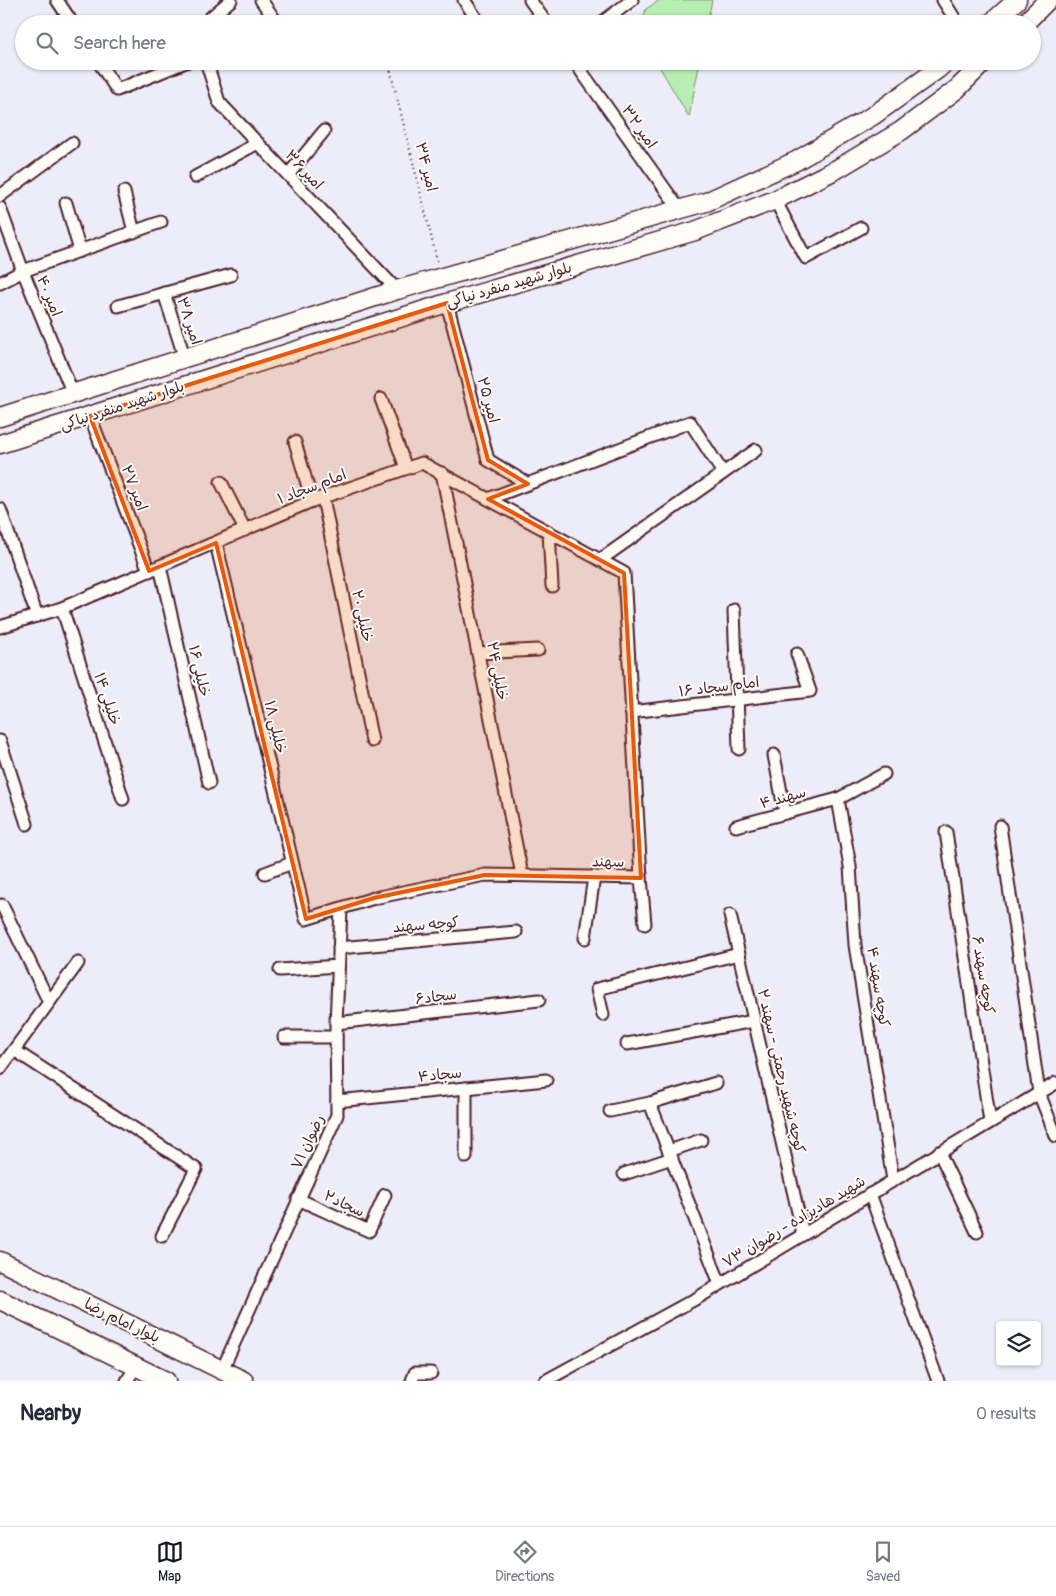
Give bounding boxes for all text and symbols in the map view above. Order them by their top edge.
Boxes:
search box [15,15,1041,70]
icon: search [33,29,61,57]
text: Search here [73,31,166,55]
street label: امیر ۳۲ [617,102,661,152]
street label: امیر ۳۴ [411,140,441,194]
street label: امیر ۳۶ [281,146,327,194]
street label: بلوار شهید منفرد نیاکی [444,258,574,312]
street label: امیر ۴۰ [32,273,66,319]
street label: امیر ۳۸ [172,295,206,347]
street label: امیر ۲۵ [473,375,503,425]
street label: بلوار شهید منفرد نیاکی [57,377,187,435]
street label: امیر ۲۷ [117,463,151,513]
street label: امام سجاد ۱ [275,465,350,510]
street label: خلیلی ۲۰ [347,588,377,644]
street label: خلیلی ۲۴ [482,640,512,702]
street label: خلیلی ۱۶ [184,643,214,699]
street label: خلیلی ۱۴ [90,670,124,728]
street label: امام سجاد ۱۶ [677,673,761,702]
street label: خلیلی ۱۸ [260,699,290,755]
street label: سهند ۴ [758,783,808,813]
street label: سهند [592,852,624,872]
street label: كوچه سهند [392,913,460,937]
street label: کوچه سهند ۶ [967,935,999,1015]
street label: کوچه سهند ۴ [862,946,894,1028]
street label: سجاد۶ [414,985,458,1009]
street label: کوچه شهید رحمتی - سهند ۲ [753,987,809,1155]
street label: سجاد۴ [417,1063,463,1087]
street label: رضوان ۷۱ [287,1112,329,1172]
street label: شهید هادیزاده - رضوان ۷۳ [719,1172,869,1272]
street label: سجاد۲ [321,1186,367,1222]
street label: بلوار امام رضا [81,1294,163,1348]
map controls [996,1321,1041,1366]
button: layers [996,1321,1041,1366]
text: Nearby [20,1400,81,1427]
text: 0 results [976,1404,1036,1424]
tab: Map [156,1538,184,1585]
tab: Directions [495,1538,554,1585]
tab: Saved [866,1538,900,1585]

